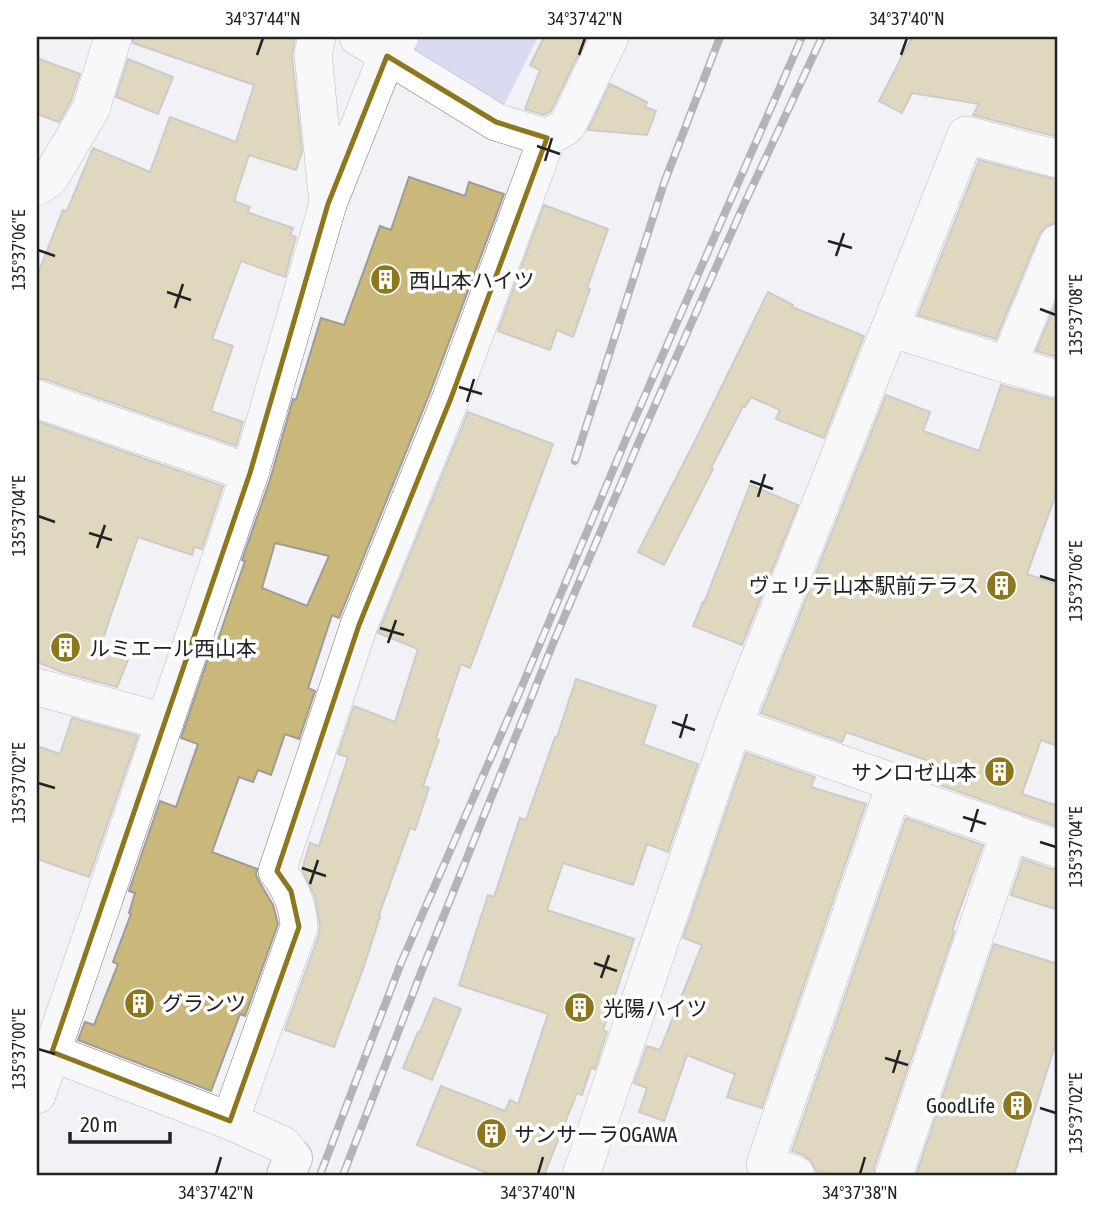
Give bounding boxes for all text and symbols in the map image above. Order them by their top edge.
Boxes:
text: 34°37'44"N [225,8,301,29]
text: 34°37'42"N [547,8,623,29]
text: 34°37'40"N [869,8,945,29]
text: 135°37'06"E [8,209,29,290]
building icon: 西山本ハイツ [369,263,403,297]
place label: 西山本ハイツ [409,268,535,292]
text: 135°37'08"E [1065,274,1086,355]
text: 135°37'04"E [8,475,29,556]
text: 135°37'06"E [1065,540,1086,621]
building icon: ヴェリテ山本駅前テラス [985,568,1019,602]
place label: ヴェリテ山本駅前テラス [748,573,979,597]
building icon: ルミエール西山本 [49,631,83,665]
place label: ルミエール西山本 [89,636,257,660]
text: 135°37'02"E [8,742,29,823]
building icon: サンロゼ山本 [983,755,1017,789]
place label: サンロゼ山本 [851,760,977,784]
text: 135°37'04"E [1065,806,1086,887]
building icon: グランツ [122,986,156,1020]
place label: グランツ [162,991,246,1015]
building icon: 光陽ハイツ [563,991,597,1025]
place label: 光陽ハイツ [603,996,708,1020]
text: 135°37'00"E [8,1008,29,1089]
text: 135°37'02"E [1065,1072,1086,1153]
building icon: GoodLife [1001,1088,1035,1122]
place label: GoodLife [926,1093,995,1117]
scale bar [70,1100,170,1144]
text: 20 m [80,1112,118,1136]
building icon: サンサーラOGAWA [474,1117,508,1151]
place label: サンサーラOGAWA [514,1122,678,1146]
text: 34°37'42"N [178,1182,254,1203]
text: 34°37'40"N [500,1182,576,1203]
text: 34°37'38"N [822,1182,898,1203]

